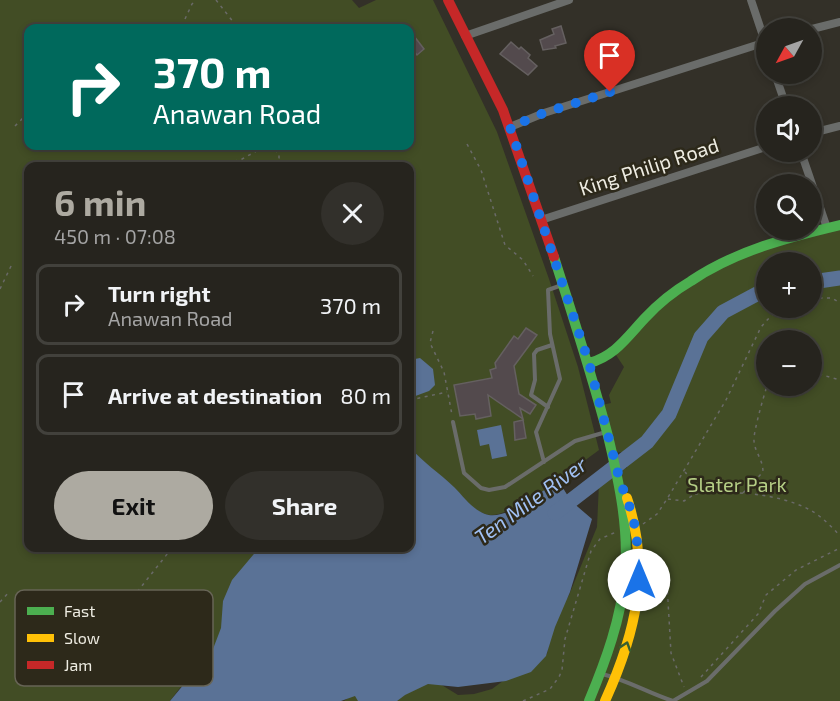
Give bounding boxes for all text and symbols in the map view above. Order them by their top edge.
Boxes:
north arrow [756,18,822,84]
map controls [756,18,822,396]
pin [584,30,635,92]
icon: arrive [593,39,626,72]
text: 370 m [153,46,272,96]
icon: right [54,48,132,126]
button: sound [756,96,822,162]
text: Anawan Road [153,97,321,129]
street label: King Philip Road [576,132,722,200]
button: search [756,174,822,240]
text: 6 min [54,180,146,223]
button: close [321,182,384,245]
text: 450 m · 07:08 [54,224,176,248]
button: + [756,252,822,318]
text: Turn right [108,280,210,306]
icon: right [57,288,90,321]
text: 370 m [320,292,381,318]
text: Anawan Road [108,306,233,330]
button: − [756,330,822,396]
icon: arrive [57,378,90,411]
text: Arrive at destination [108,382,322,408]
text: 80 m [340,382,391,408]
water label: Ten Mile River [469,450,592,549]
button: Exit [54,471,213,540]
button: Share [225,471,384,540]
park label: Slater Park [687,472,787,496]
position arrow [607,548,671,612]
legend [15,590,213,686]
text: Fast [64,601,95,620]
text: Slow [64,628,100,647]
one-way arrow [619,641,631,652]
text: Jam [64,655,92,674]

